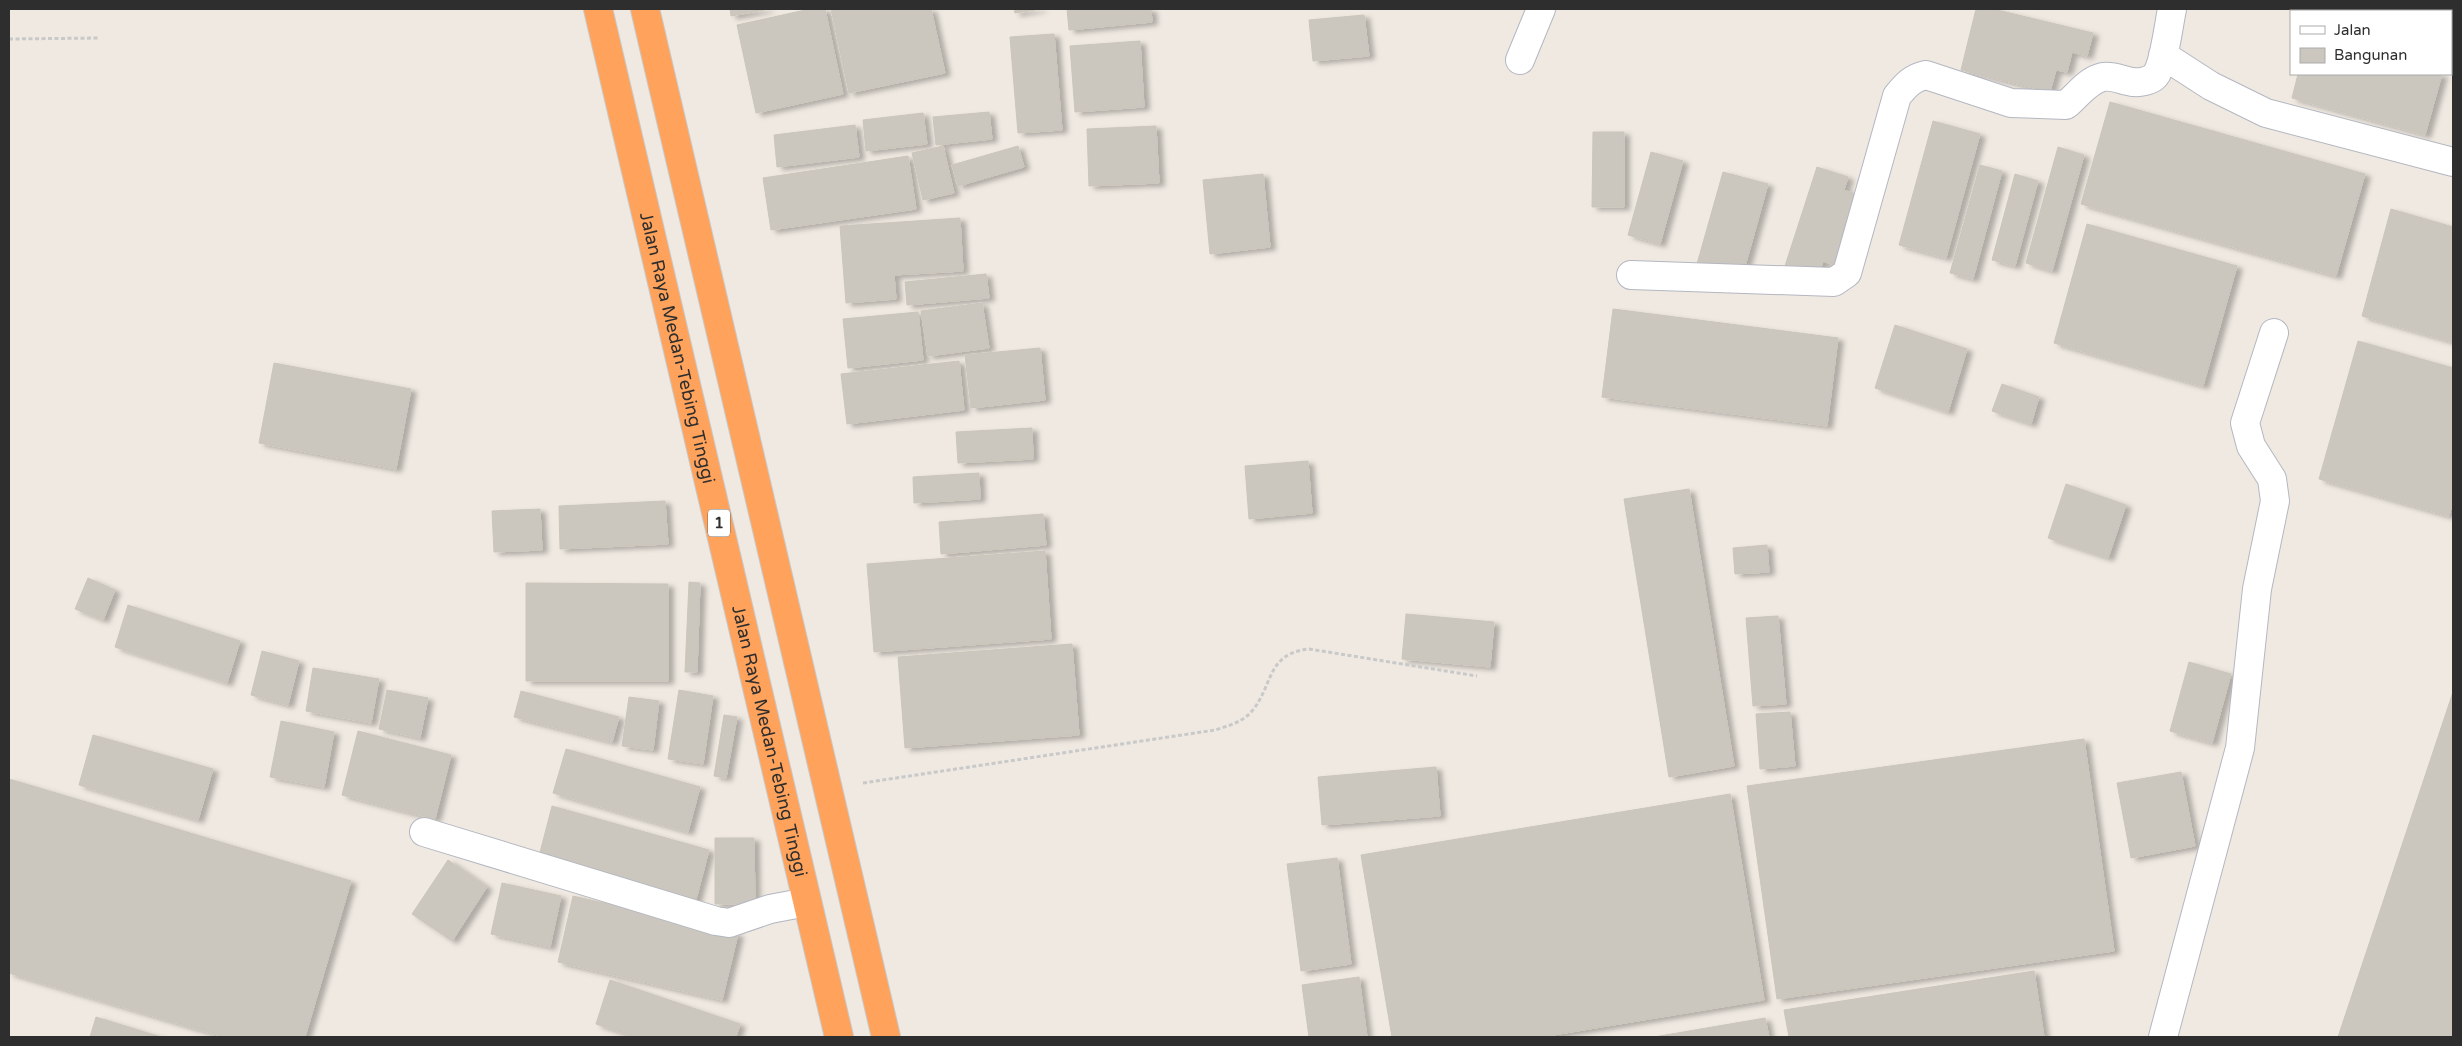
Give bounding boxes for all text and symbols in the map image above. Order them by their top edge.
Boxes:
legend [2290,10,2452,75]
text: Jalan [2334,21,2371,39]
text: Bangunan [2334,46,2407,64]
street label: Jalan Raya Medan-Tebing Tinggi [635,210,720,486]
road number: 1 [708,509,730,536]
street label: Jalan Raya Medan-Tebing Tinggi [727,603,812,879]

